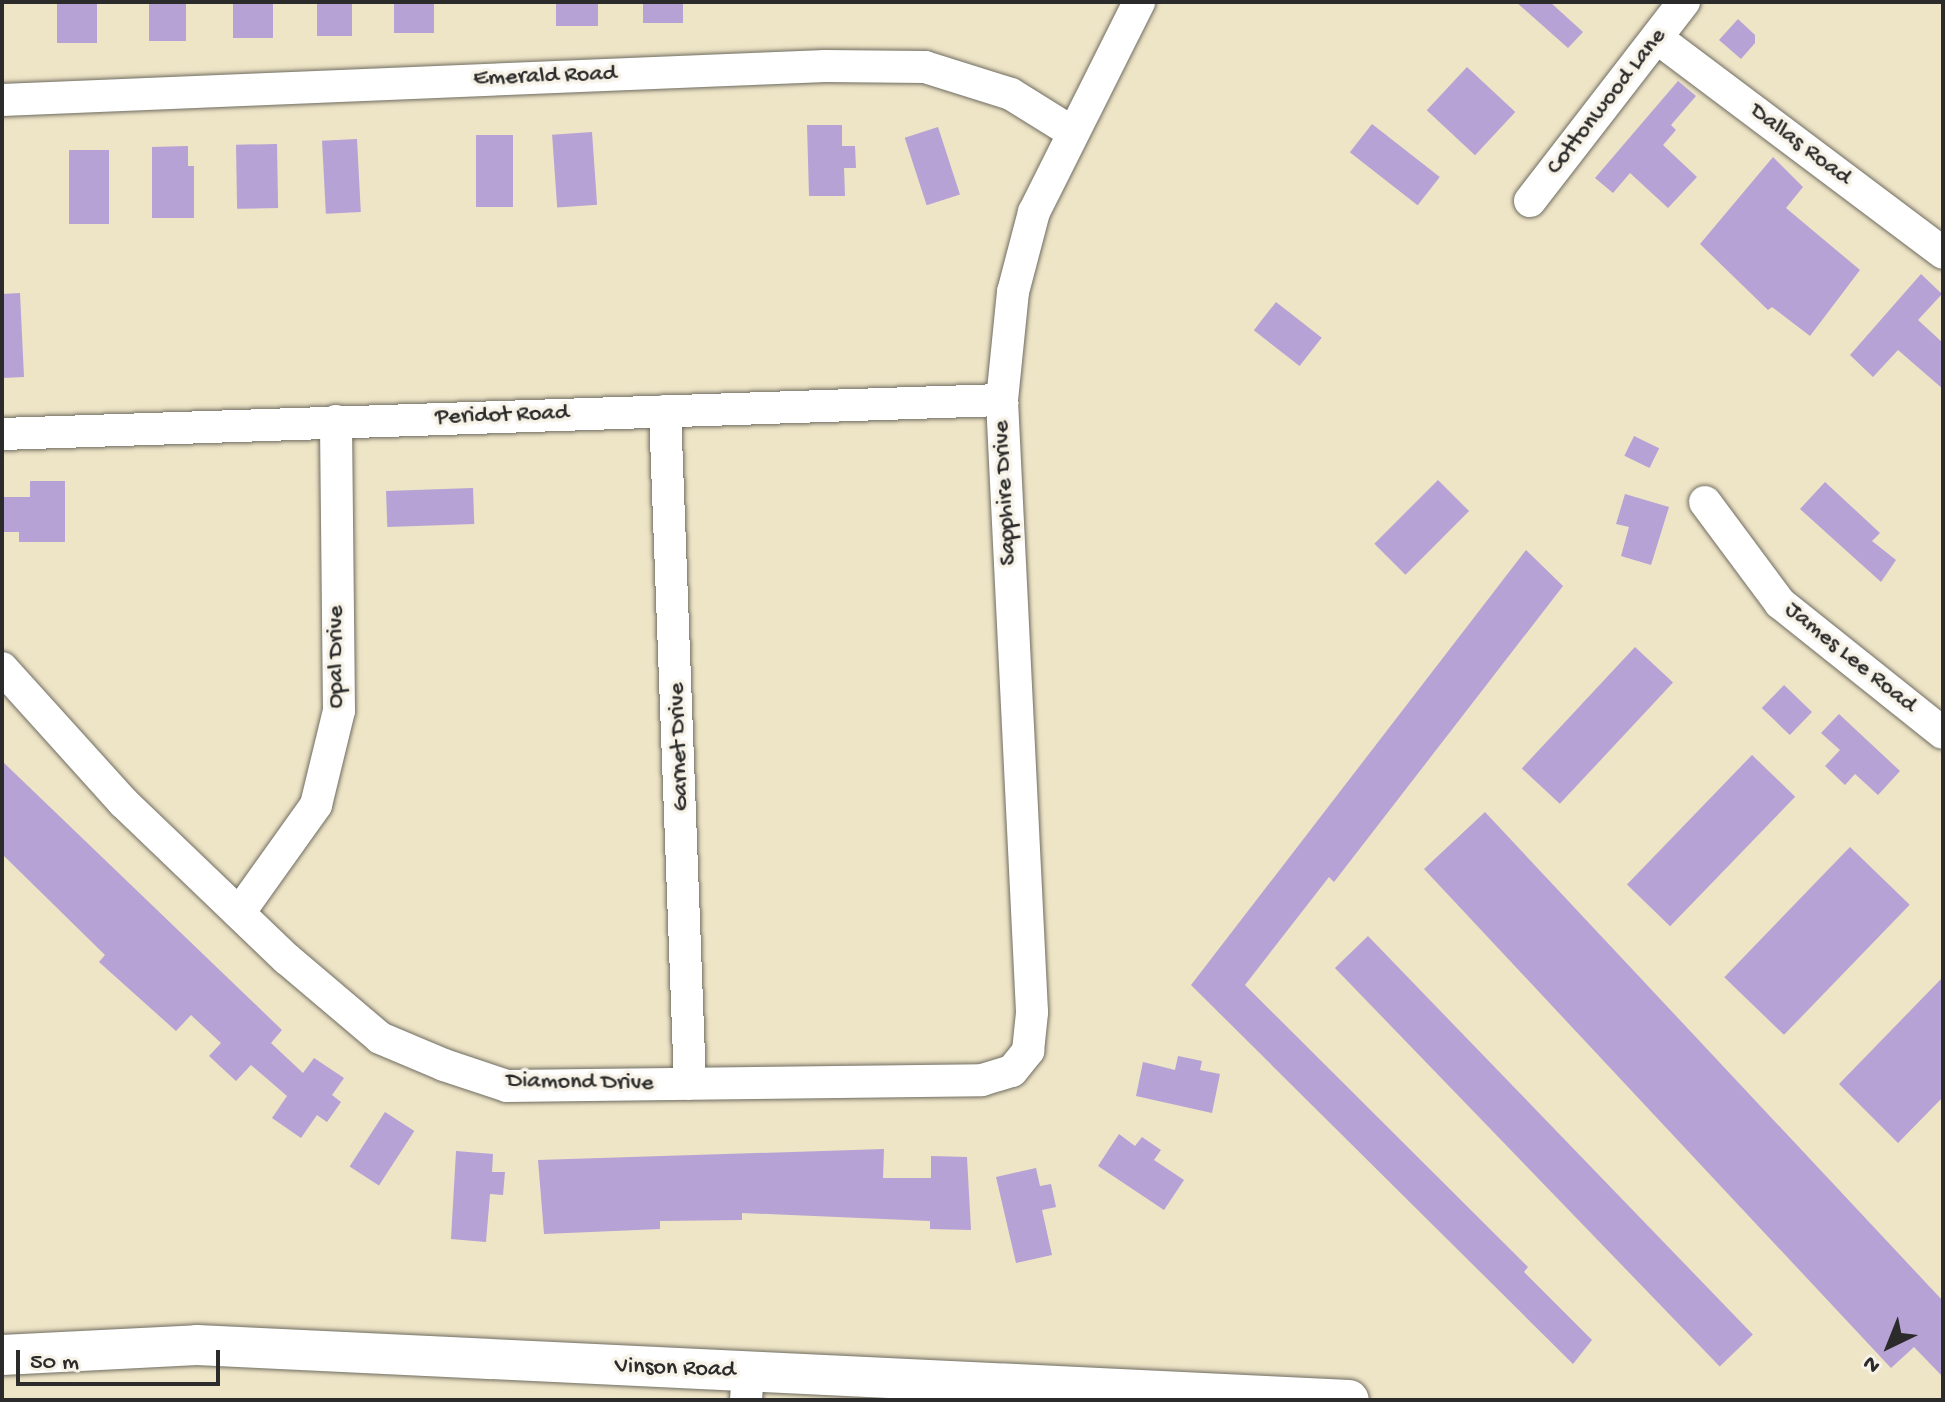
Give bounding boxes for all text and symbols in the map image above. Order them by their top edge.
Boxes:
street label: Cottonwood Lane [1541,23,1673,181]
street label: Emerald Road [473,60,617,94]
street label: Dallas Road [1743,97,1857,193]
street label: Peridot Road [435,399,569,433]
street label: Sapphire Drive [988,420,1024,566]
street label: James Lee Road [1778,596,1922,720]
street label: Opal Drive [323,606,351,708]
street label: Garnet Drive [663,682,697,812]
street label: Diamond Drive [506,1067,654,1099]
north arrow [1849,1306,1929,1386]
scale bar [20,1334,224,1384]
text: 50 m [30,1349,79,1378]
text: N [1859,1349,1887,1378]
street label: Vinson Road [614,1353,736,1385]

